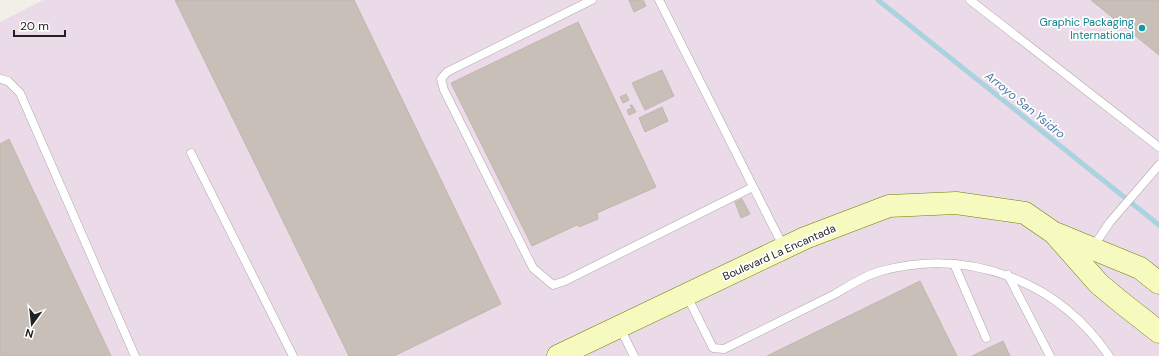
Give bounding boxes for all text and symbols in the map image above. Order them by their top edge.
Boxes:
scale bar [14,12,65,38]
place label: Graphic Packaging International [1039,15,1134,42]
text: 20 m [20,18,49,34]
marker: Graphic Packaging International [1137,23,1147,33]
water label: Arroyo San Ysidro [981,67,1068,142]
street label: Boulevard La Encantada [720,221,838,283]
north arrow [12,304,52,344]
text: N [24,326,35,341]

